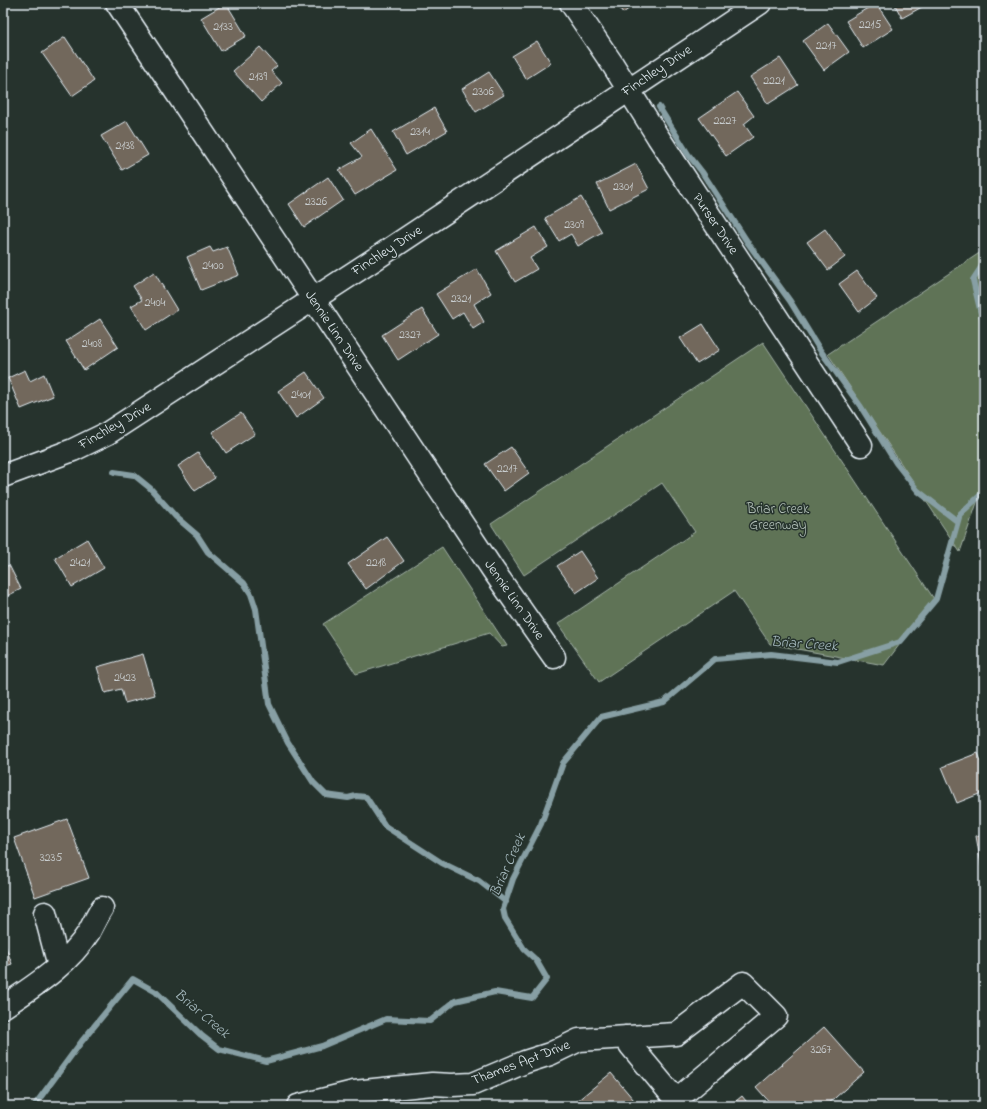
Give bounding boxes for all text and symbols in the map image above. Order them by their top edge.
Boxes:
house number: 2215 [859,16,881,34]
house number: 2133 [213,18,233,36]
house number: 2217 [816,37,836,55]
street label: Finchley Drive [617,39,697,104]
house number: 2139 [249,68,268,86]
house number: 2221 [763,72,785,90]
house number: 2306 [472,83,494,101]
house number: 2227 [714,112,736,130]
house number: 2314 [410,123,430,141]
house number: 2138 [115,137,135,155]
house number: 2301 [613,178,633,196]
street label: Purser Drive [687,189,744,260]
house number: 2326 [305,193,328,211]
house number: 2309 [564,216,584,234]
street label: Finchley Drive [347,220,428,283]
house number: 2400 [202,257,224,275]
street label: Jennie Linn Drive [299,286,369,376]
house number: 2321 [451,290,472,308]
house number: 2404 [144,294,166,312]
house number: 2327 [399,326,421,344]
house number: 2408 [82,335,103,353]
house number: 2401 [291,386,311,404]
street label: Finchley Drive [74,396,156,457]
house number: 2217 [497,460,517,478]
park label: Briar Creek Greenway [746,499,810,537]
house number: 2421 [70,554,91,572]
house number: 2218 [366,554,387,572]
street label: Jennie Linn Drive [479,556,550,645]
water label: Briar Creek [770,631,840,657]
house number: 2423 [114,669,136,687]
water label: Briar Creek [484,829,532,900]
house number: 3235 [40,849,63,867]
water label: Briar Creek [169,984,236,1045]
street label: Thames Apt Drive [469,1034,574,1091]
house number: 3267 [810,1041,832,1059]

